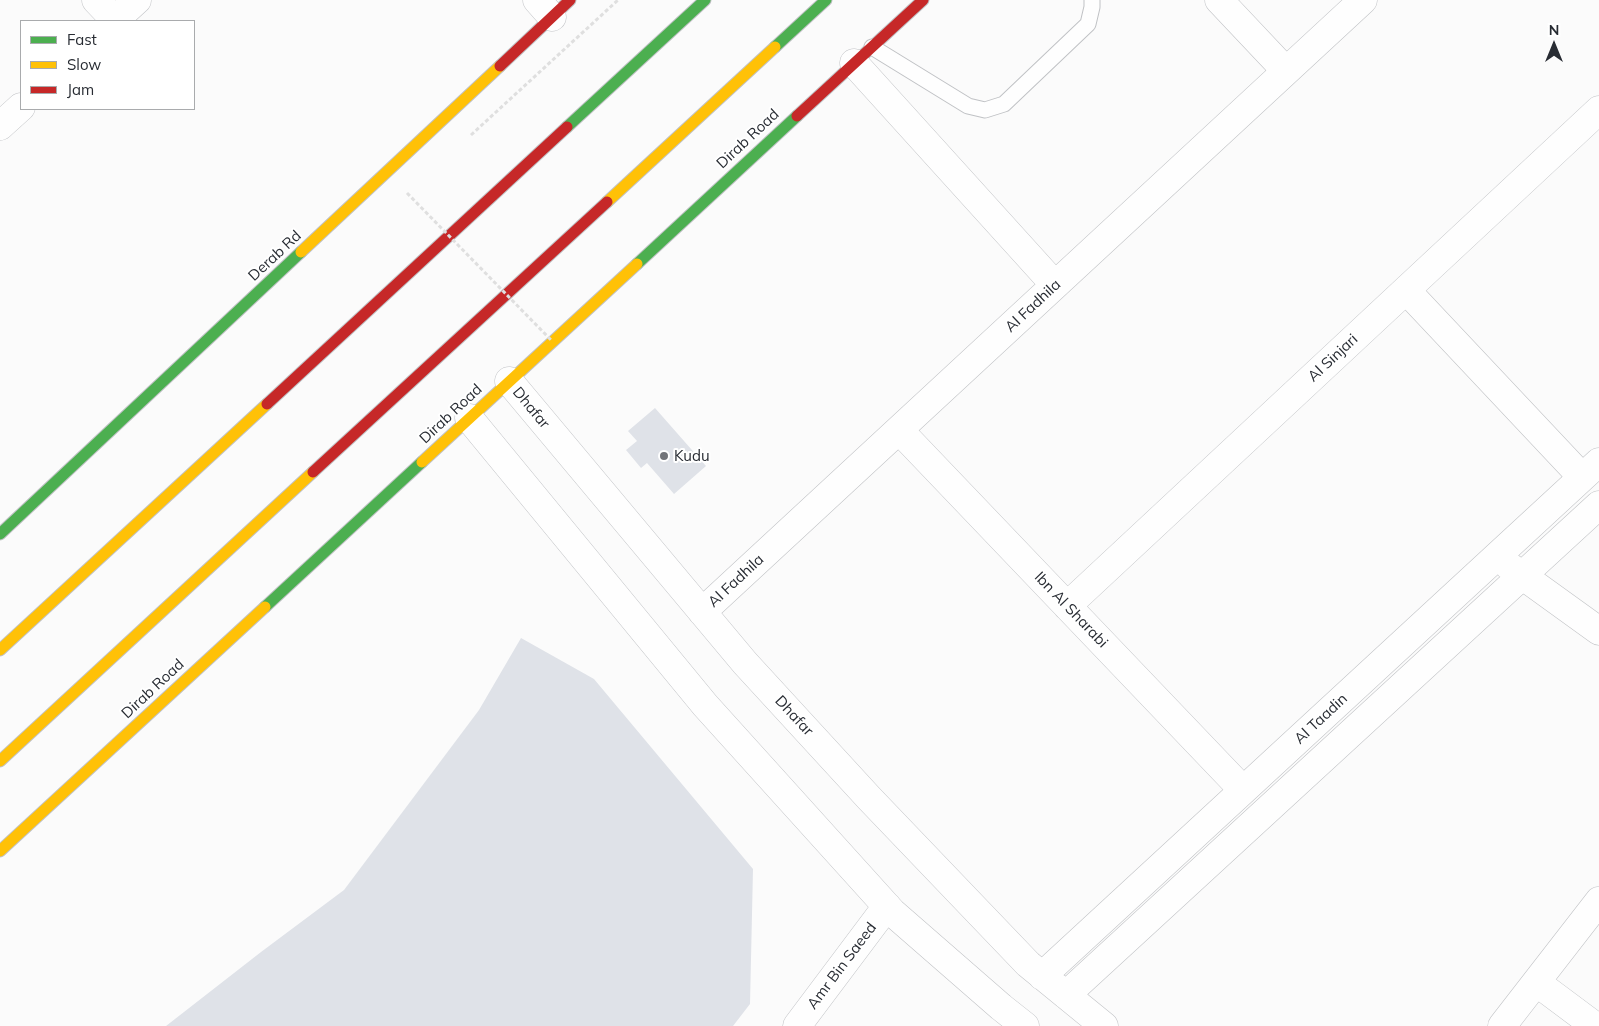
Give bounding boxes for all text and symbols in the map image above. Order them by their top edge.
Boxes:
legend [20,20,195,110]
north arrow [1529,20,1579,70]
text: N [1549,21,1559,39]
text: Fast [67,30,97,49]
text: Slow [67,55,101,74]
text: Jam [67,80,94,99]
street label: Dirab Road [713,106,783,172]
street label: Derab Rd [245,227,305,285]
street label: Al Fadhila [1001,276,1065,336]
street label: Al Sinjari [1304,330,1362,386]
street label: Dirab Road [416,381,486,447]
street label: Dhafar [509,384,553,432]
place label: Kudu [674,447,710,465]
marker: Kudu [658,450,670,462]
street label: Al Fadhila [704,551,768,611]
street label: Ibn Al Sharabi [1030,568,1112,652]
street label: Dirab Road [118,656,188,722]
street label: Al Taadin [1291,690,1351,748]
street label: Dhafar [771,692,817,740]
street label: Amr Bin Saeed [804,919,880,1013]

